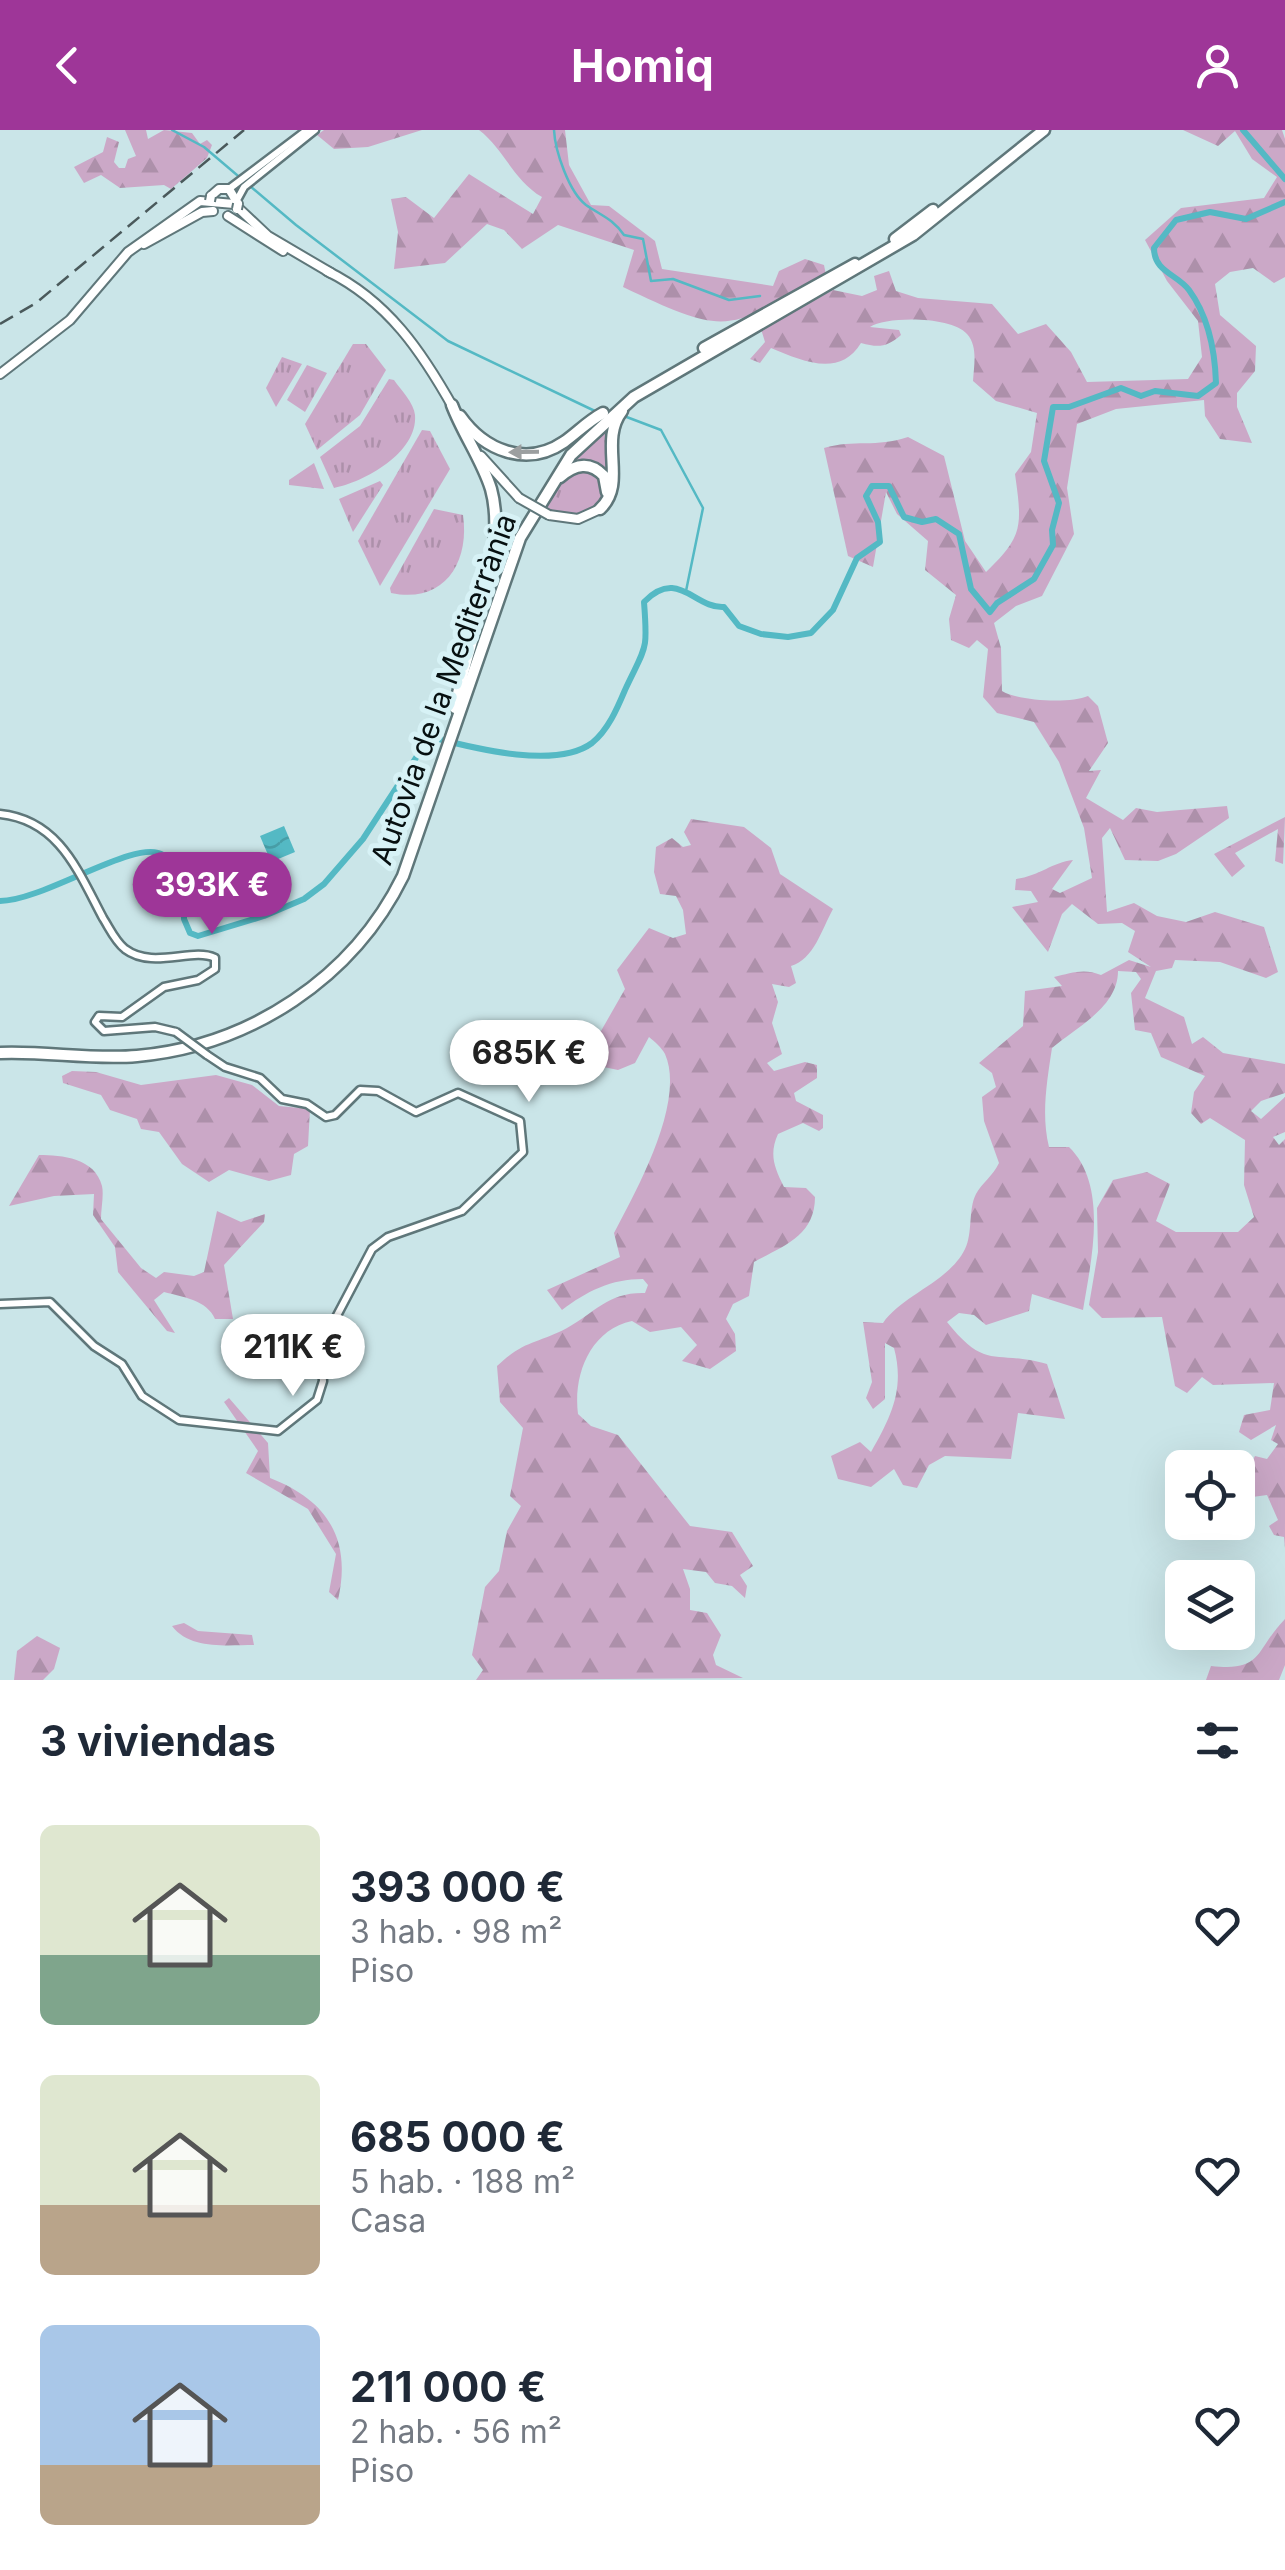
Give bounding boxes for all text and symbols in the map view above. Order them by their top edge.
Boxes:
icon: back [40,38,95,93]
text: Homiq [571,38,714,93]
icon: person [1190,38,1245,93]
one-way arrow [507,444,539,460]
street label: Autovia de la Mediterrània [363,509,523,869]
pin: 393K € [131,852,293,937]
text: 393K € [155,865,269,904]
pin: 685K € [448,1020,610,1105]
text: 685K € [472,1033,586,1072]
pin: 211K € [212,1314,374,1399]
text: 211K € [243,1327,343,1366]
map controls [1165,1450,1255,1650]
button: locate [1165,1450,1255,1540]
button: layers [1165,1560,1255,1650]
icon: filters [1190,1713,1245,1768]
text: 3 viviendas [40,1715,276,1766]
text: 393 000 € [350,1861,565,1912]
icon: home [120,1865,240,1985]
icon: heart [1190,1898,1245,1953]
text: 3 hab. · 98 m² [350,1912,563,1951]
text: Piso [350,1951,414,1990]
text: 685 000 € [350,2111,565,2162]
icon: home [120,2115,240,2235]
icon: heart [1190,2148,1245,2203]
text: 5 hab. · 188 m² [350,2162,575,2201]
text: Casa [350,2201,426,2240]
text: 211 000 € [350,2361,546,2412]
icon: home [120,2365,240,2485]
icon: heart [1190,2398,1245,2453]
text: 2 hab. · 56 m² [350,2412,562,2451]
text: Piso [350,2451,414,2490]

